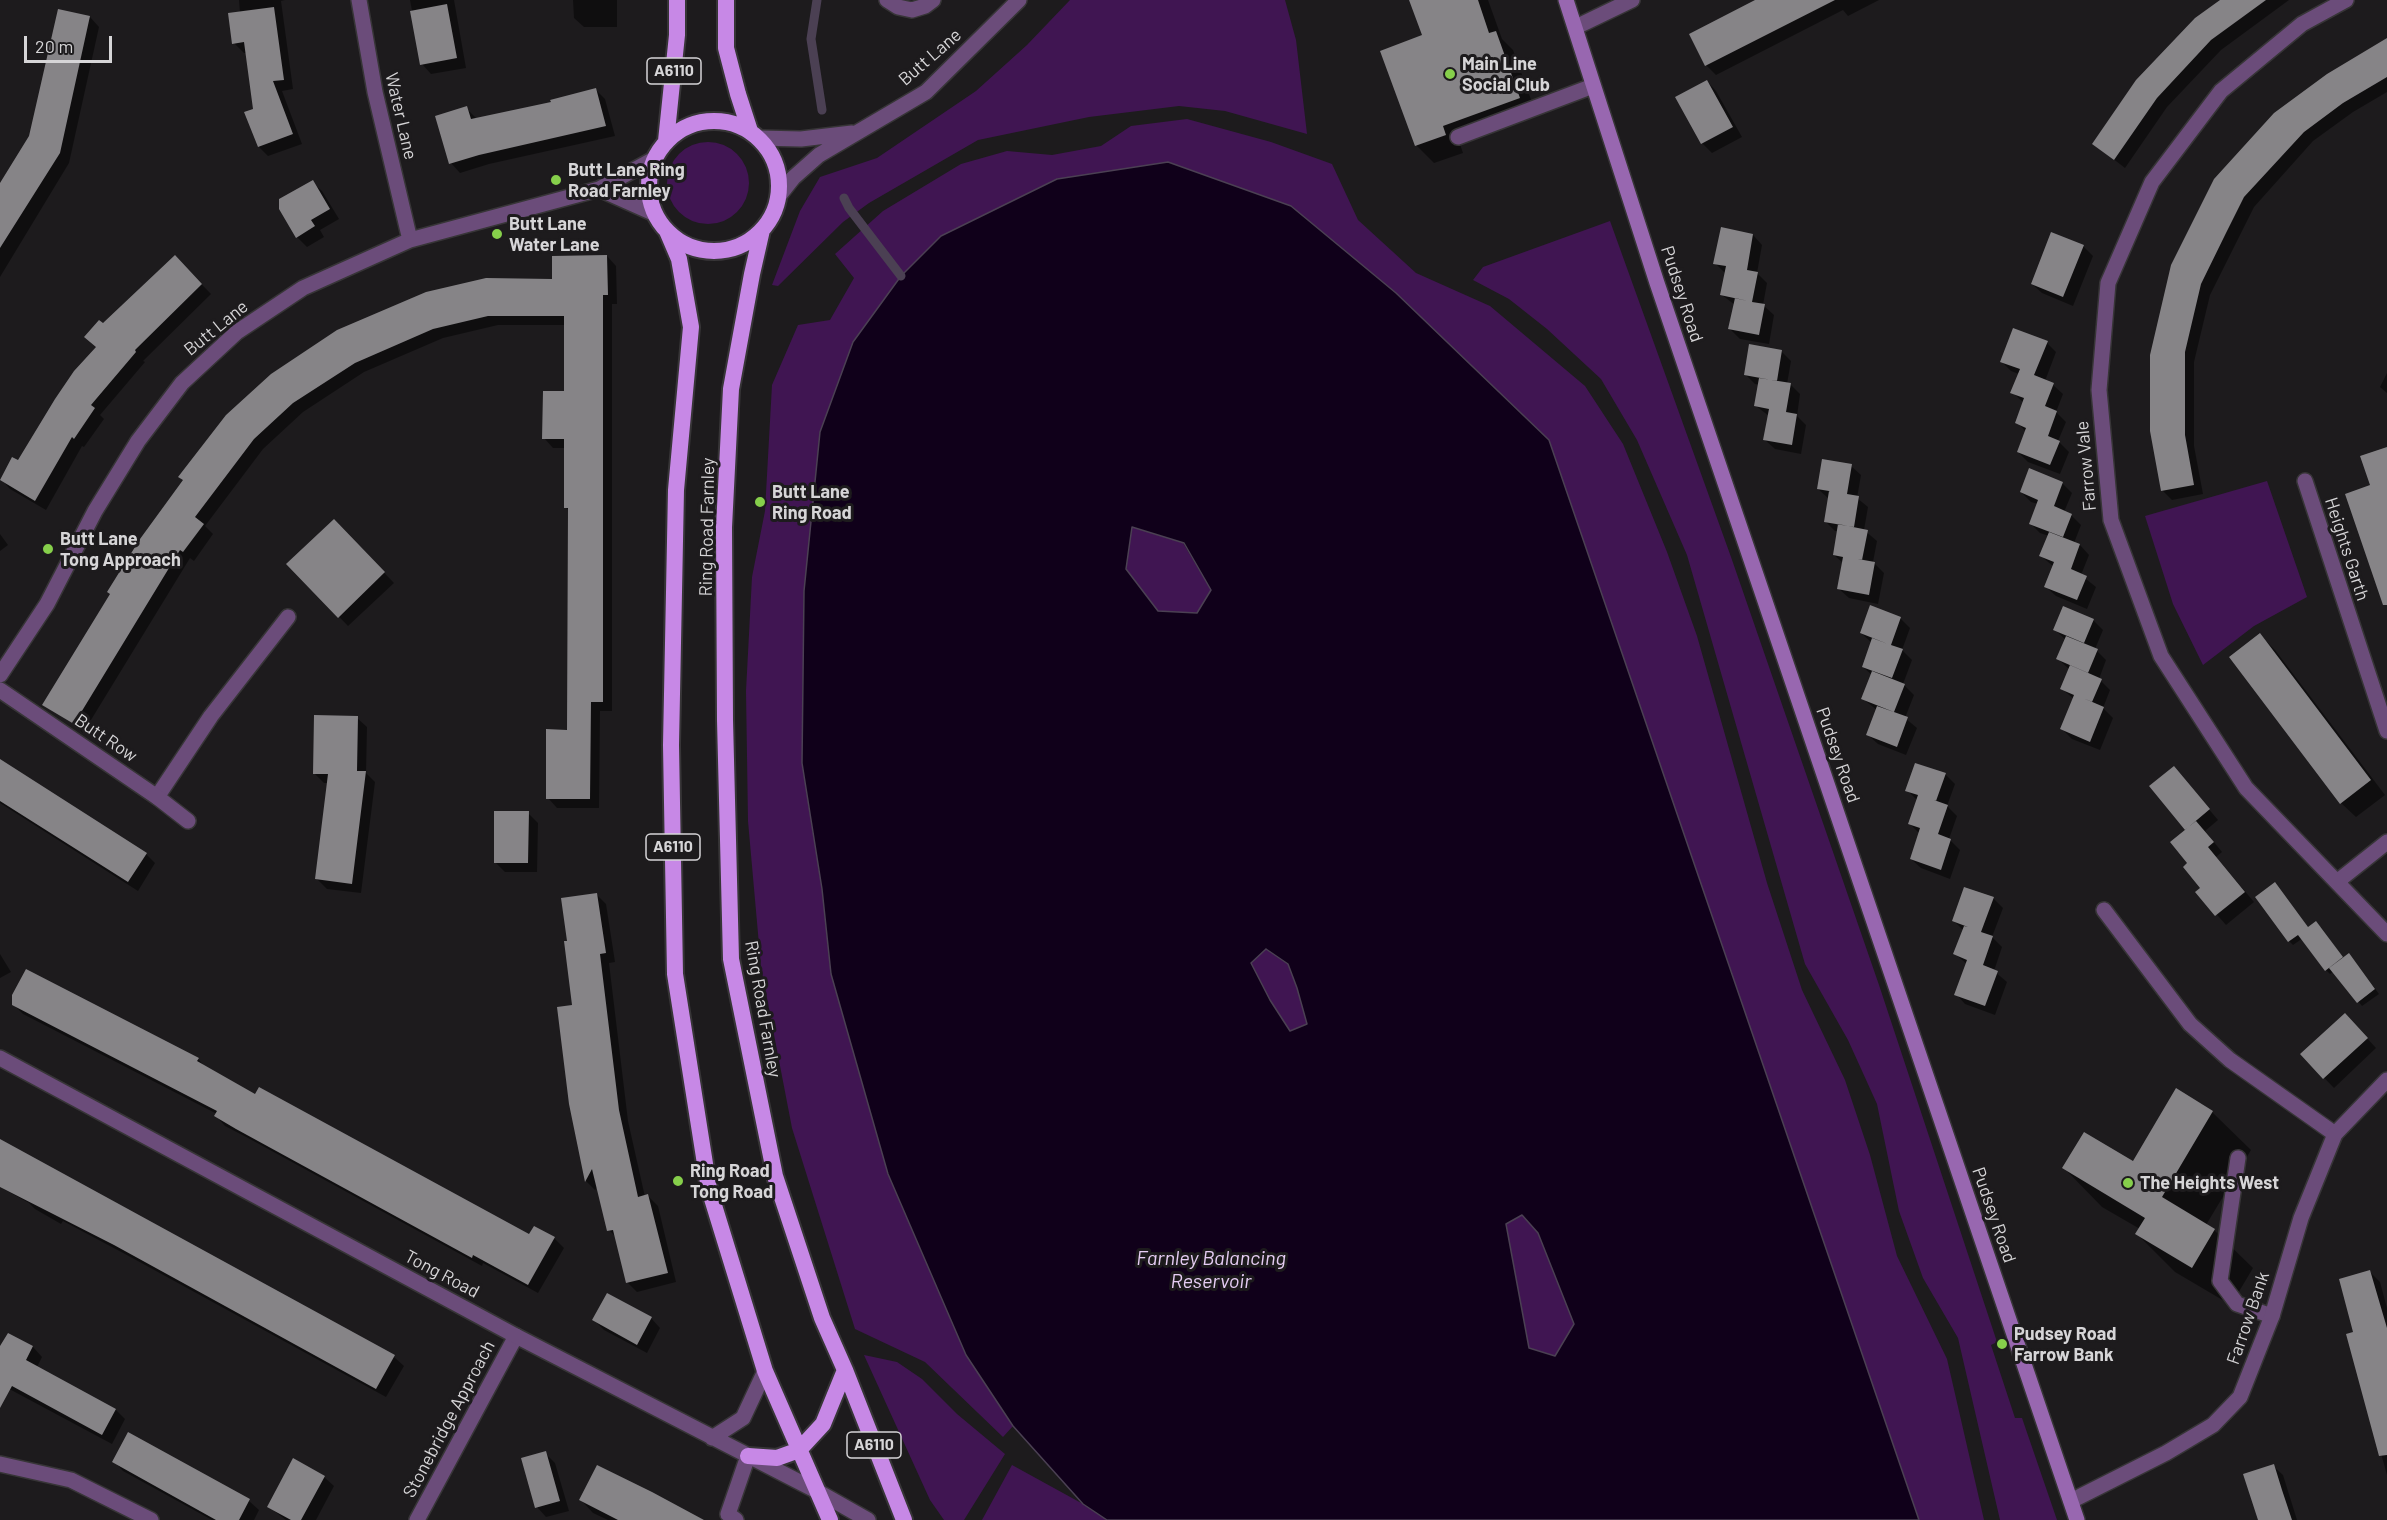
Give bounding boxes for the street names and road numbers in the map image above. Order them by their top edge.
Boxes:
street label: Butt Lane [894,24,966,90]
road number: A6110 [647,58,701,84]
street label: Water Lane [381,70,421,162]
street label: Pudsey Road [1656,243,1708,345]
street label: Butt Lane [180,296,252,360]
street label: Farrow Vale [2071,420,2101,512]
street label: Ring Road Farnley [695,457,719,597]
street label: Heights Garth [2320,495,2374,603]
street label: Pudsey Road [1812,704,1864,806]
street label: Butt Row [71,709,141,767]
road number: A6110 [646,834,700,860]
street label: Ring Road Farnley [740,939,786,1079]
street label: Pudsey Road [1968,1164,2020,1266]
street label: Tong Road [401,1245,483,1303]
street label: Farrow Bank [2222,1269,2274,1367]
street label: Stonebridge Approach [398,1337,500,1501]
road number: A6110 [847,1432,901,1458]

